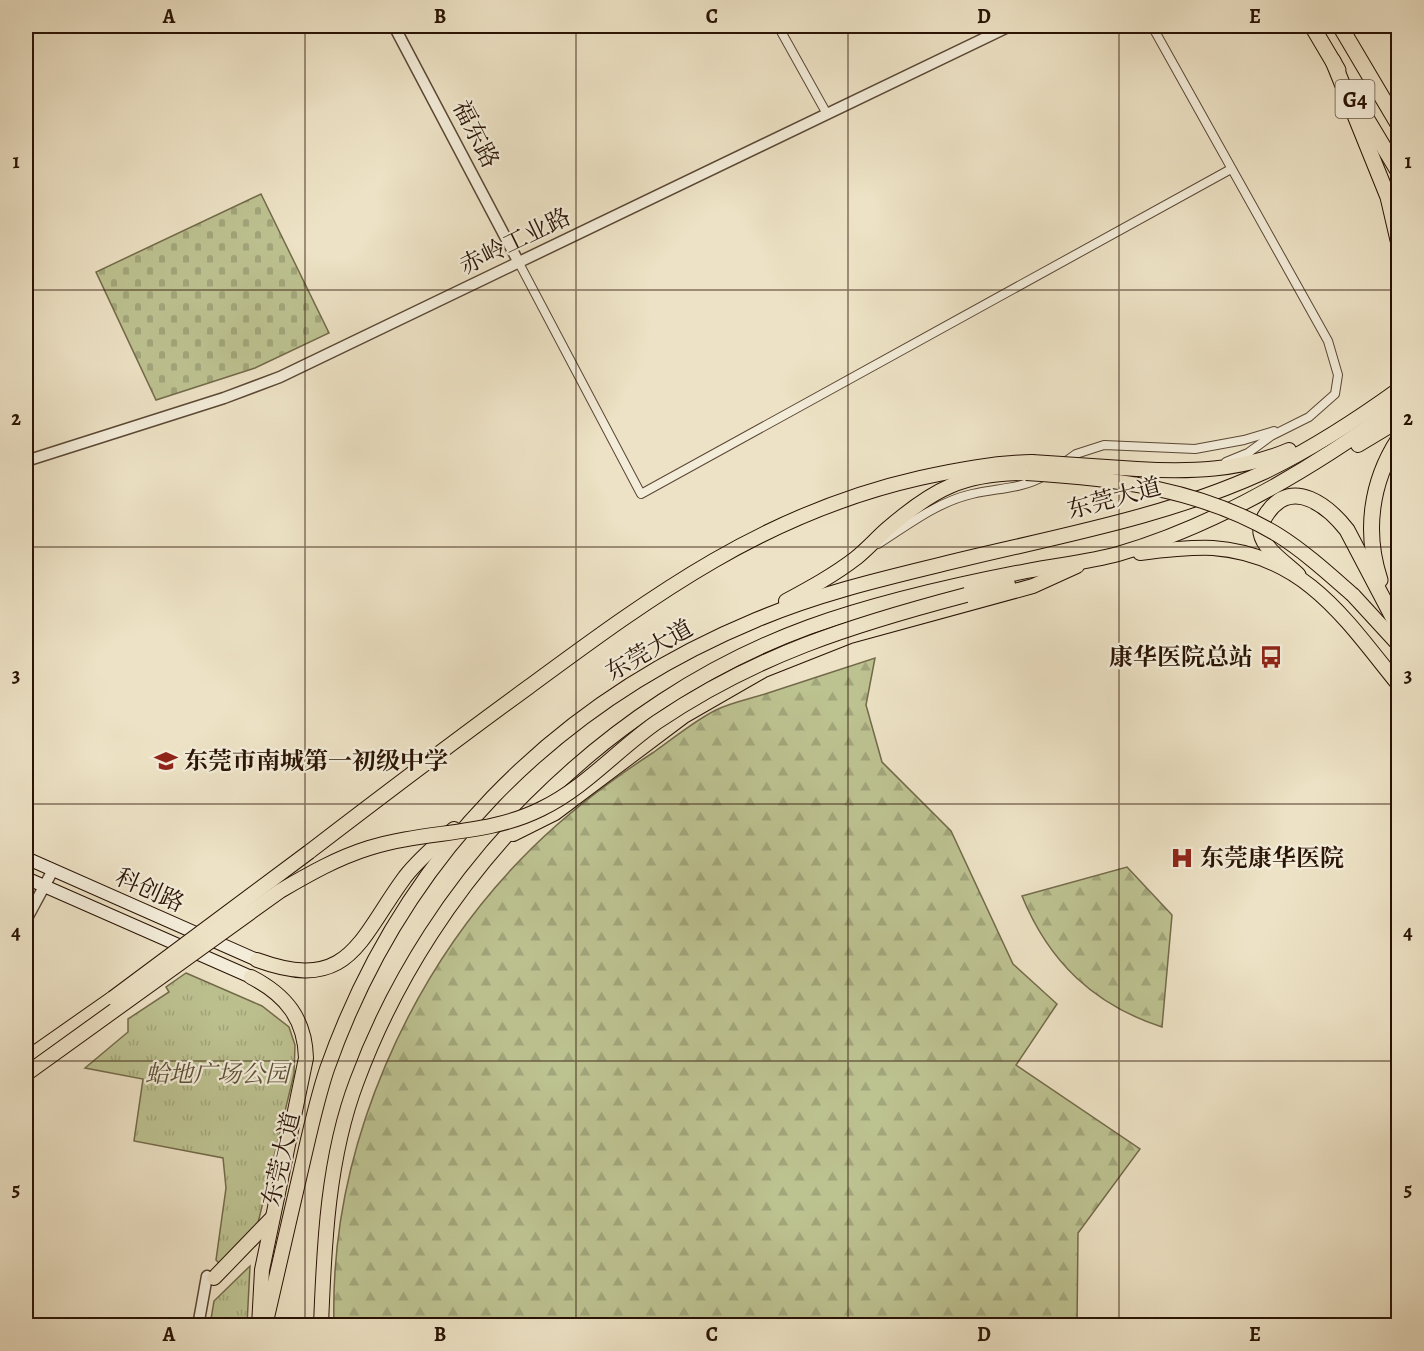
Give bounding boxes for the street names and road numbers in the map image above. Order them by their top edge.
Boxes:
road number: G4 [1336,80,1374,118]
street label: 福东路 [445,95,507,173]
street label: 赤岭工业路 [454,200,576,282]
street label: 东莞大道 [1063,470,1165,526]
street label: 东莞大道 [599,612,699,688]
street label: 科创路 [111,861,189,919]
street label: 东莞大道 [255,1109,307,1209]

